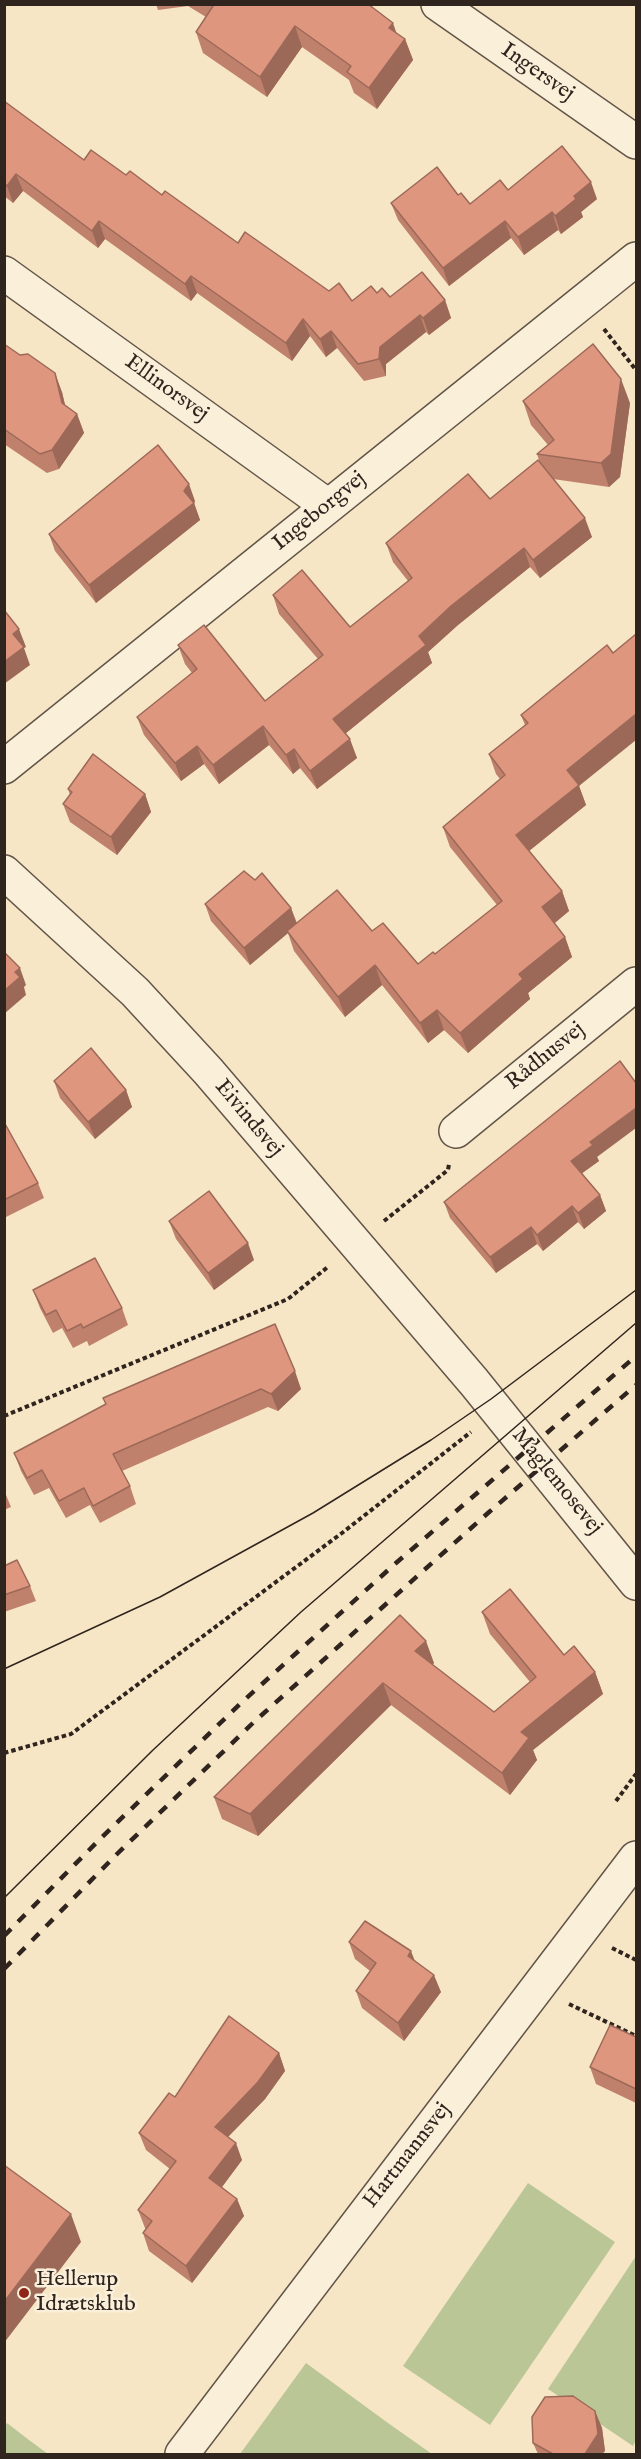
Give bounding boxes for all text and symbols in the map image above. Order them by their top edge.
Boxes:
street label: Ingersvej [495,38,579,108]
street label: Ellinorsvej [119,350,213,428]
street label: Ingeborgvej [268,466,372,558]
street label: Rådhusvej [501,1017,591,1097]
street label: Eivindsvej [208,1075,288,1163]
street label: Maglemosevej [505,1423,607,1541]
street label: Hartmannsvej [359,2098,457,2214]
place label: Hellerup Idrætsklub [36,2267,136,2318]
marker: Hellerup Idrætsklub [17,2286,31,2300]

